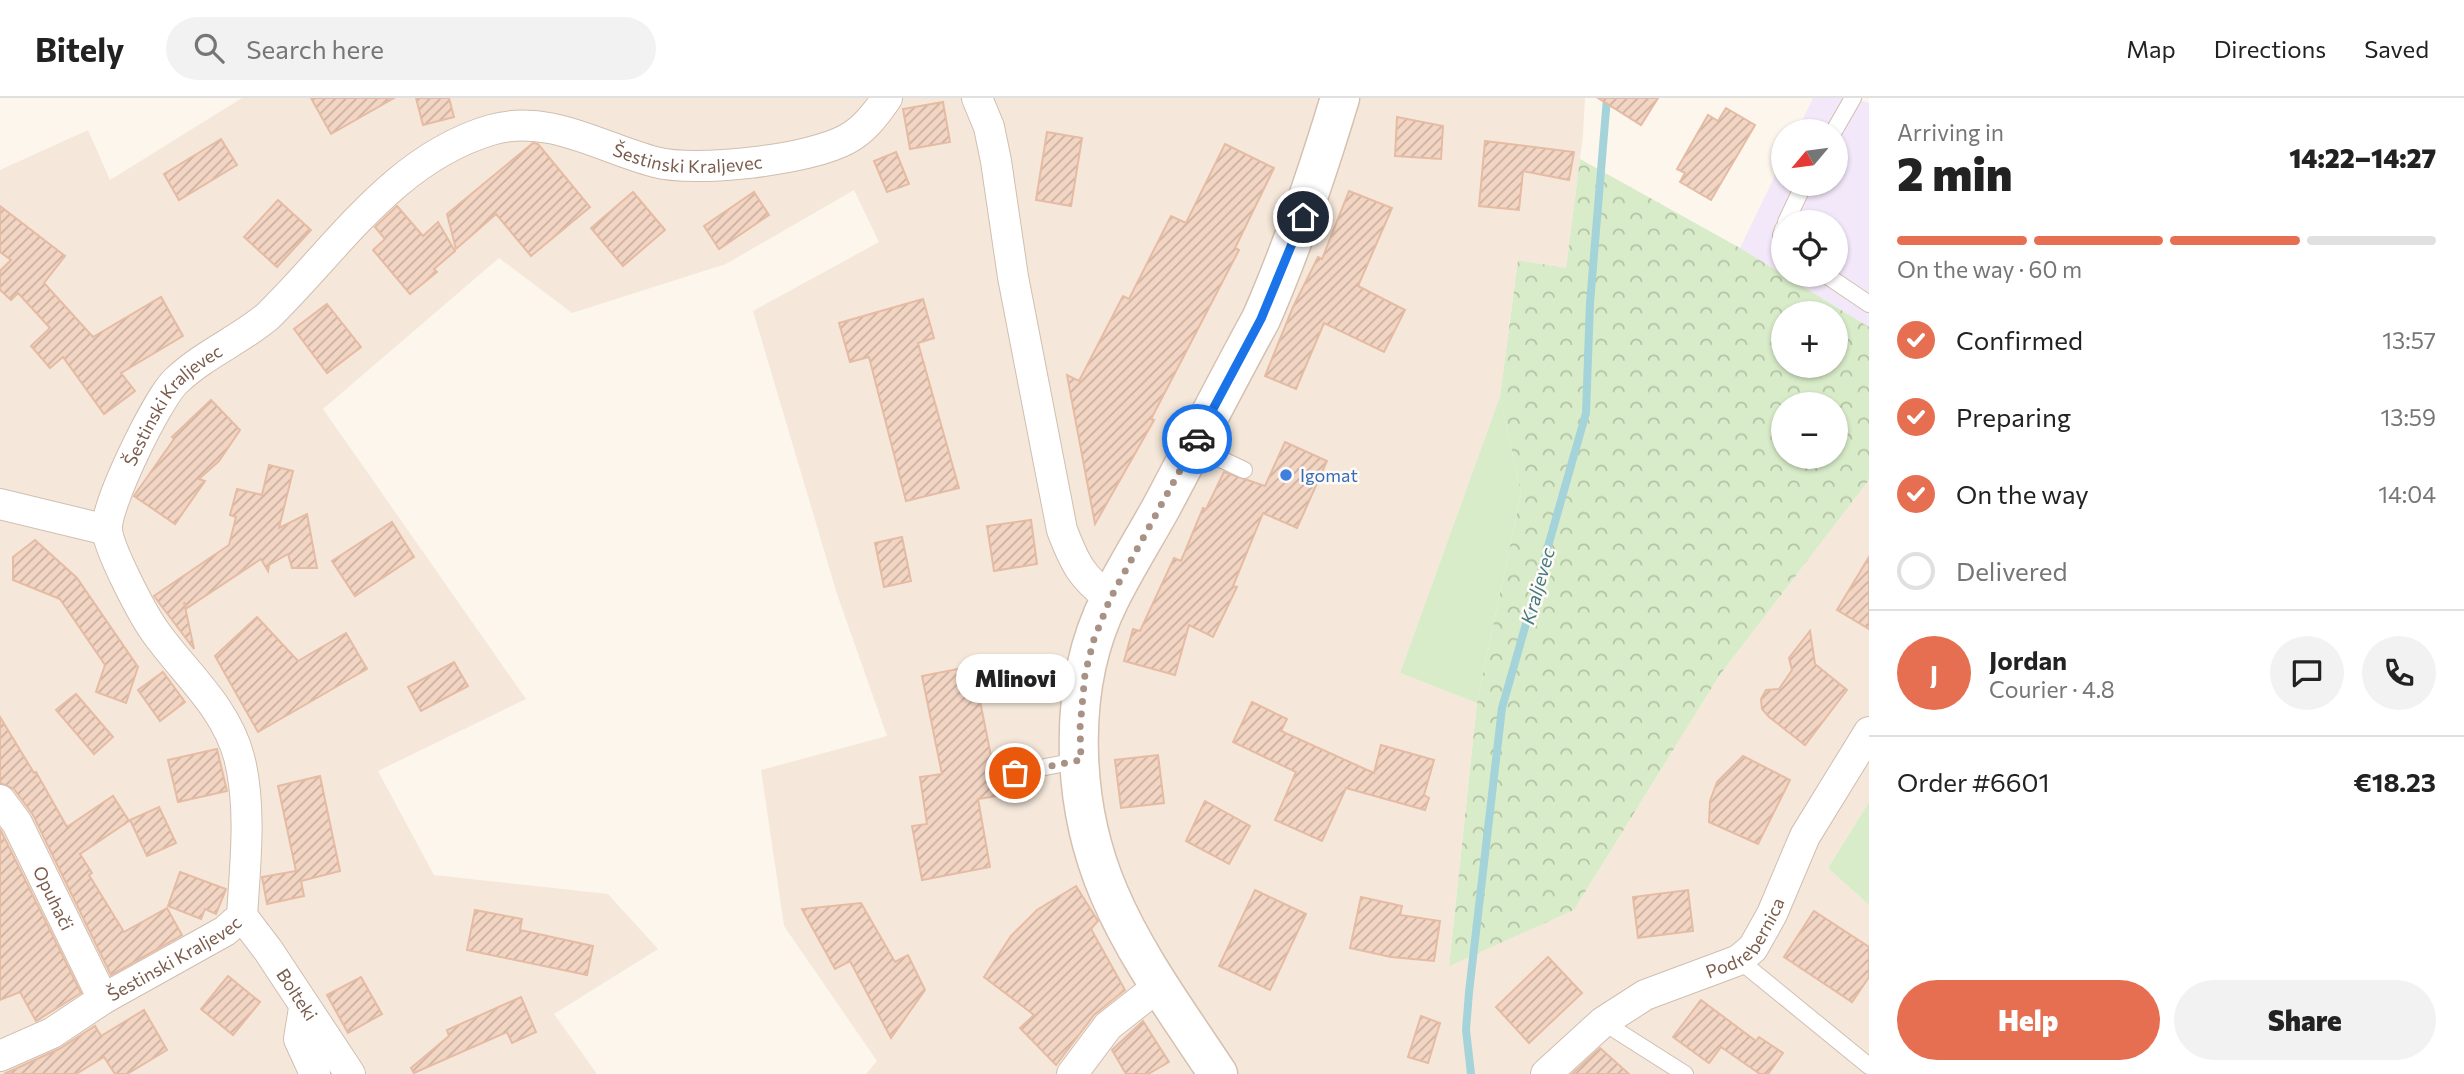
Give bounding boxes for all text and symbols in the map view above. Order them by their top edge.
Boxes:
search box [166,17,656,80]
text: Bitely [35,28,124,69]
icon: search [190,29,228,67]
text: Search here [246,33,384,64]
text: Map [2126,34,2176,63]
text: Directions [2214,34,2326,63]
text: Saved [2364,34,2429,63]
text: Arriving in [1897,118,2004,146]
north arrow [1771,119,1848,196]
map controls [1771,119,1848,469]
street label: Šestinski Kraljevec [610,138,764,177]
text: 14:22–14:27 [2289,142,2436,173]
text: 2 min [1897,144,2013,200]
pin [1273,187,1333,247]
icon: home [1284,198,1322,236]
button: locate [1771,210,1848,287]
text: On the way · 60 m [1897,255,2082,283]
button: + [1771,301,1848,378]
icon: check [1897,321,1935,359]
text: Confirmed [1956,324,2083,355]
text: 13:57 [2382,326,2436,354]
street label: Šestinski Kraljevec [118,339,226,469]
button: − [1771,392,1848,469]
icon: check [1897,398,1935,436]
text: Preparing [1956,401,2071,432]
text: 13:59 [2380,403,2436,431]
courier [1162,404,1232,474]
icon: car [1178,420,1216,458]
place label: Igomat [1300,464,1358,486]
marker: Igomat [1278,467,1294,483]
icon: check [1897,475,1935,513]
text: On the way [1956,478,2089,509]
text: 14:04 [2378,480,2436,508]
water label: Kraljevec [1515,545,1559,627]
text: Delivered [1956,555,2067,586]
button: chat [2270,636,2344,710]
button: phone [2362,636,2436,710]
text: Jordan [1989,644,2067,675]
callout: Mlinovi [956,654,1074,703]
text: J [1930,658,1938,689]
text: Mlinovi [975,664,1056,692]
text: Courier · 4.8 [1989,675,2115,703]
pin [985,743,1045,803]
icon: bag [996,754,1034,792]
text: Order #6601 [1897,766,2050,797]
text: €18.23 [2353,766,2436,797]
street label: Opuhači [29,862,79,934]
street label: Podrebernica [1702,894,1789,983]
street label: Šestinski Kraljevec [103,911,246,1006]
street label: Bolteki [272,964,323,1025]
button: Help [1897,980,2160,1060]
button: Share [2174,980,2436,1060]

